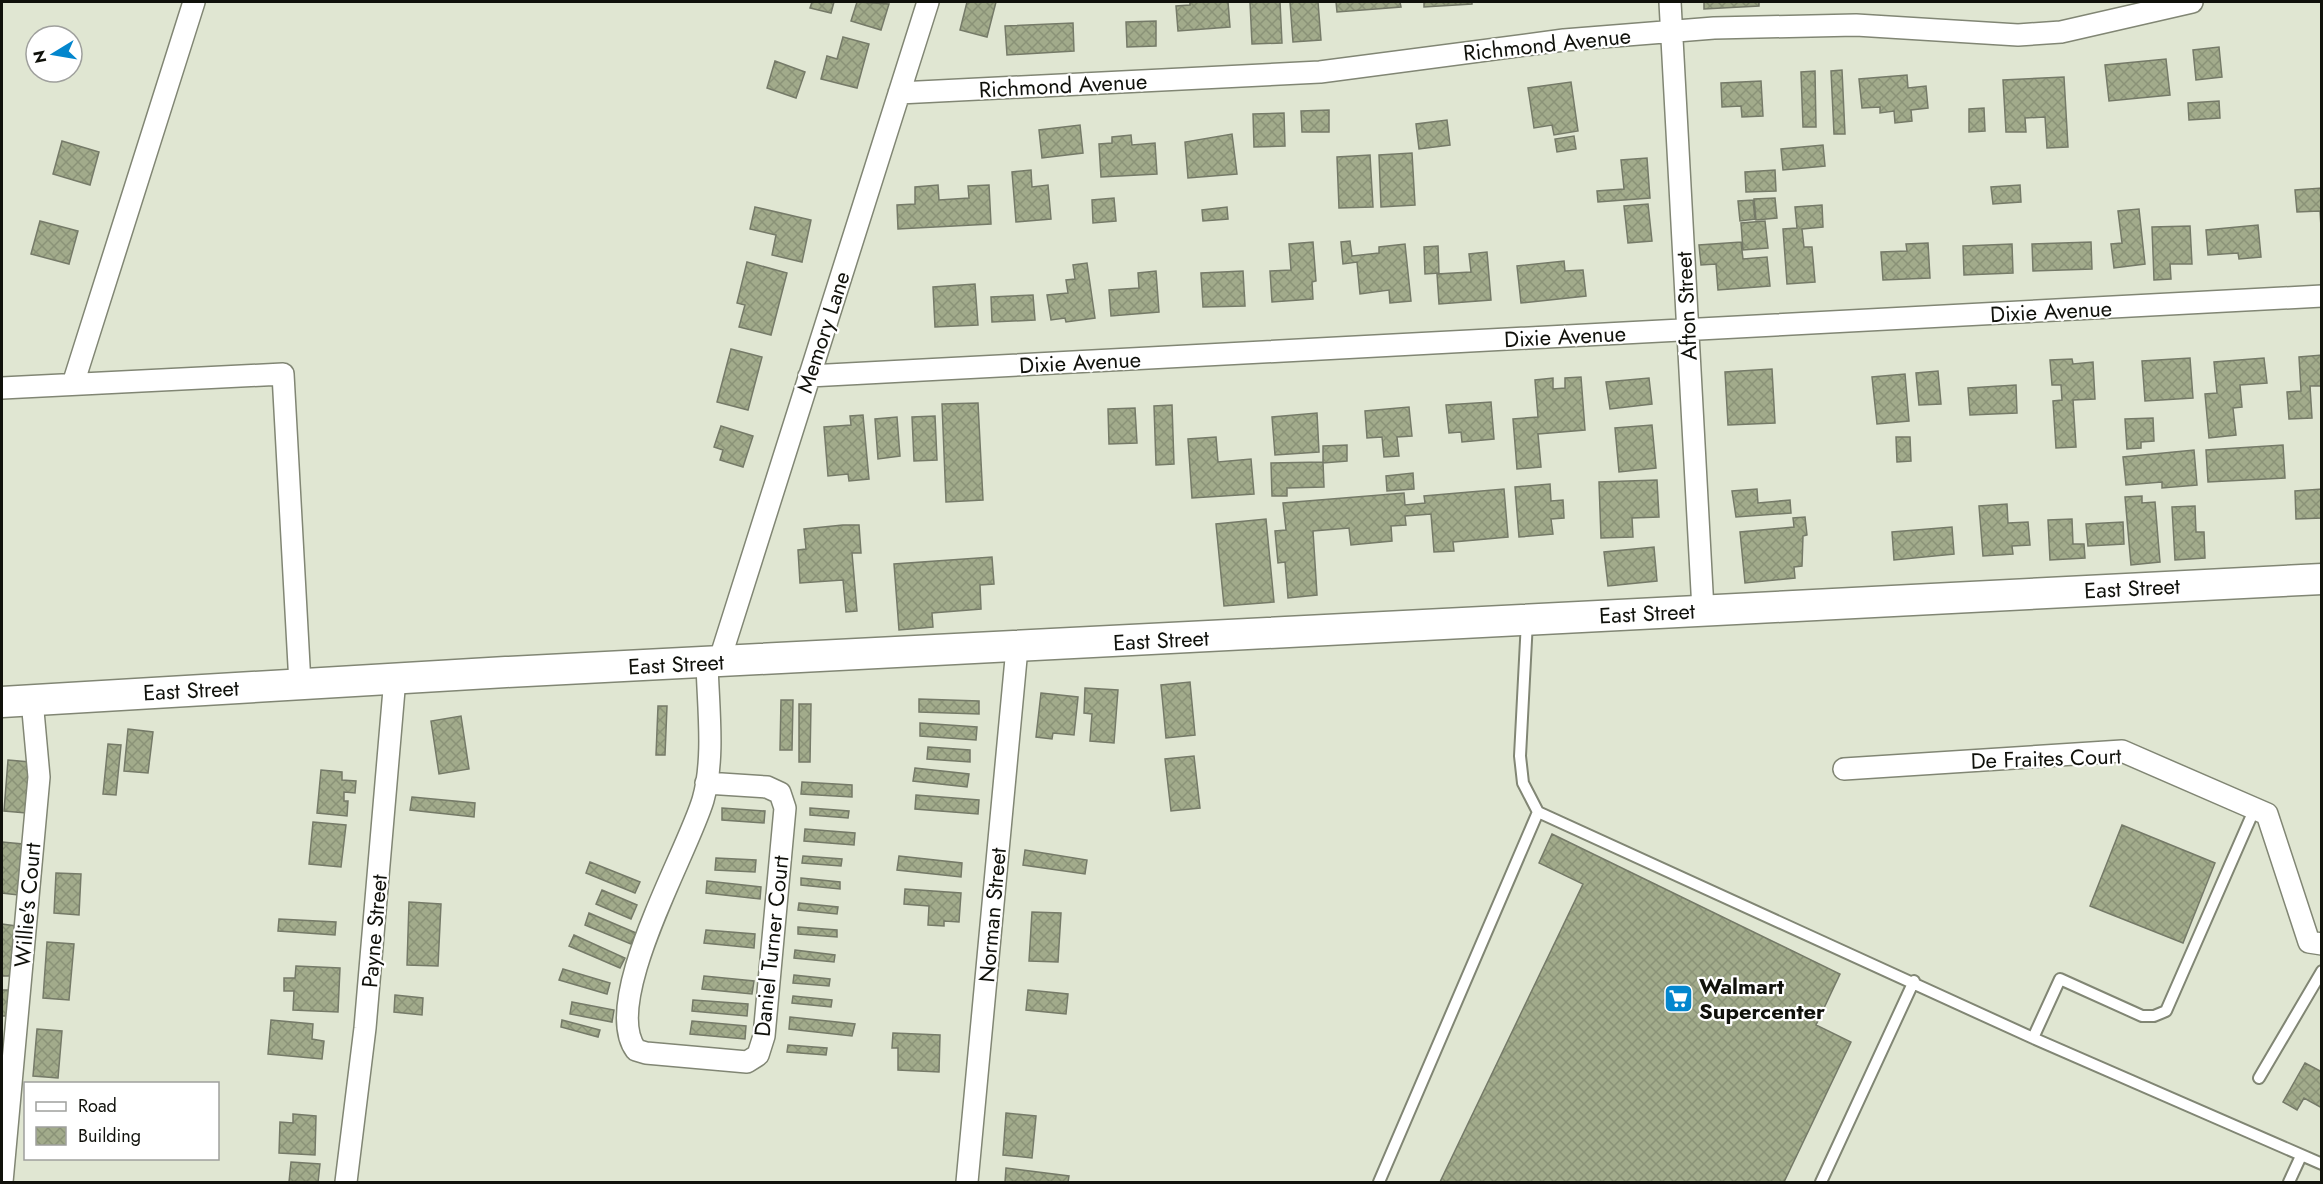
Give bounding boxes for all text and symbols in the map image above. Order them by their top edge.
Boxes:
street label: Richmond Avenue [1462,19,1632,69]
north arrow [24,24,84,84]
text: N [27,48,52,65]
street label: Richmond Avenue [978,65,1148,105]
street label: Afton Street [1667,250,1705,361]
street label: Memory Lane [788,267,858,397]
street label: Dixie Avenue [1989,292,2113,330]
street label: Dixie Avenue [1503,317,1627,355]
street label: Dixie Avenue [1018,343,1142,381]
street label: East Street [2083,569,2181,606]
street label: East Street [1598,594,1696,631]
street label: East Street [1112,621,1210,658]
street label: East Street [627,645,725,682]
street label: East Street [142,671,240,708]
street label: De Fraites Court [1970,739,2123,777]
street label: Willie's Court [6,841,48,969]
street label: Norman Street [970,846,1014,984]
street label: Daniel Turner Court [746,853,796,1038]
street label: Payne Street [353,872,395,989]
place label: Walmart Supercenter [1699,970,1825,1027]
supermarket icon: Walmart Supercenter [1662,983,1694,1015]
legend [24,1082,219,1160]
text: Road [78,1093,117,1119]
text: Building [78,1123,141,1149]

